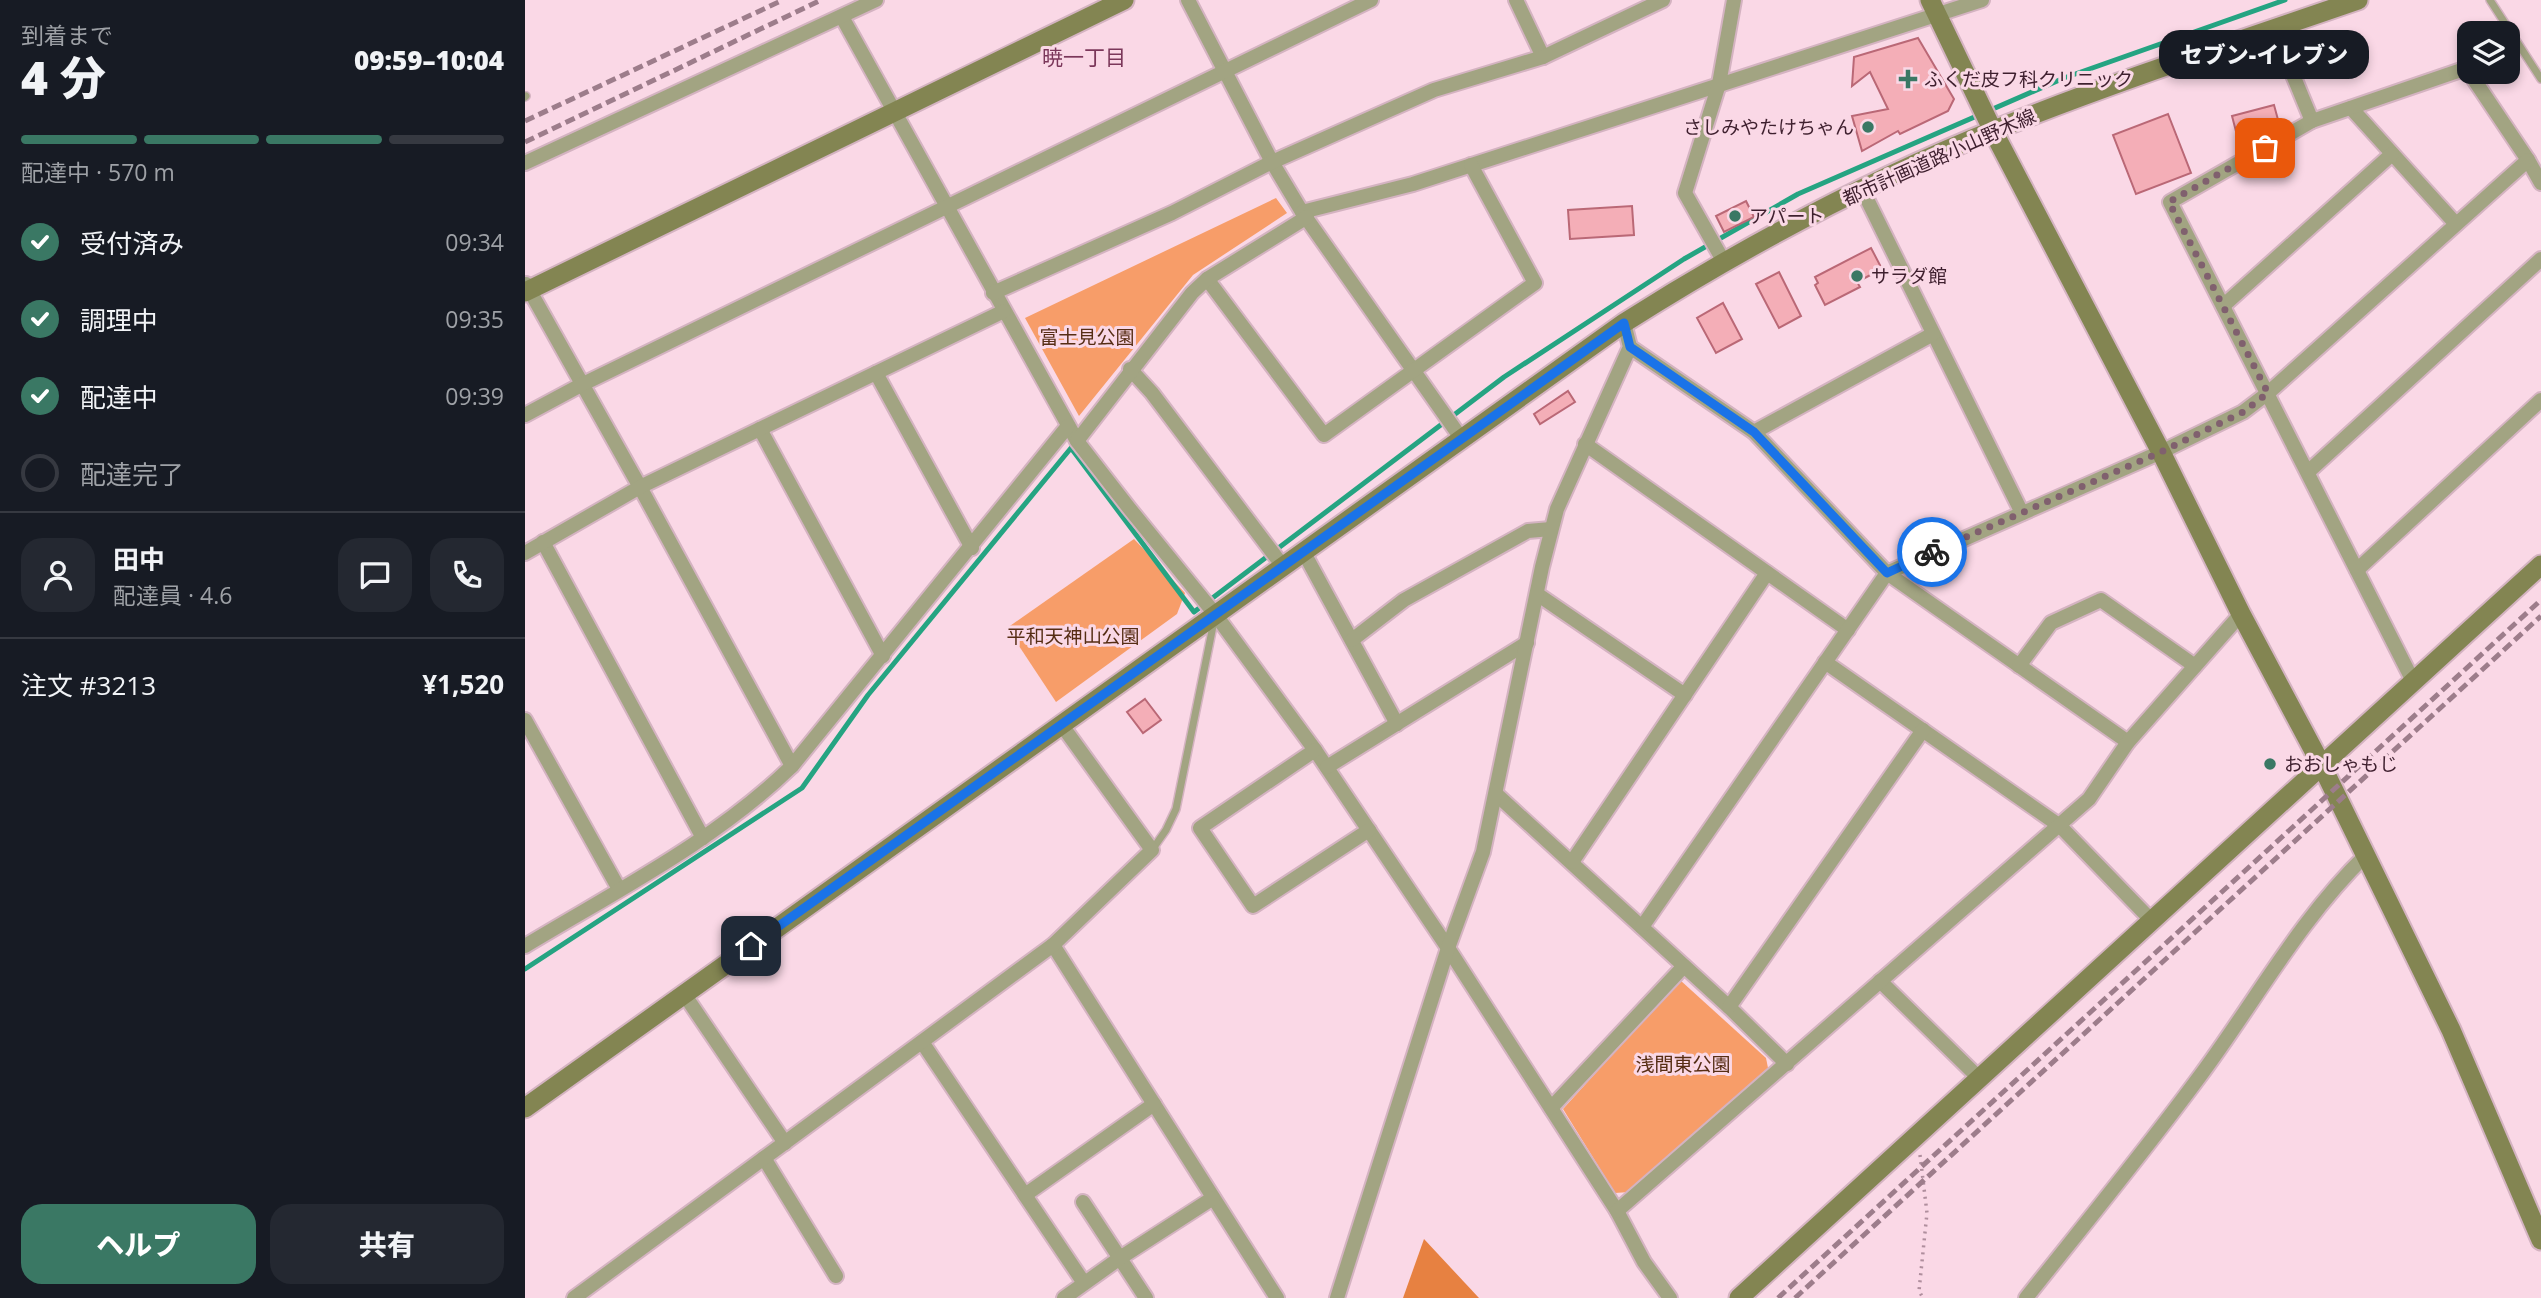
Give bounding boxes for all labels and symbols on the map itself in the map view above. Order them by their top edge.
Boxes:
callout: セブン-イレブン [2160,29,2370,78]
district label: 暁一丁目 [1042,43,1126,71]
place label: ふくだ皮フ科クリニック [1924,66,2133,92]
marker: ふくだ皮フ科クリニック [1898,69,1918,89]
street label: 都市計画道路小山野木線 [1838,103,2040,211]
place label: さしみやたけちゃん [1683,114,1854,140]
pin [2235,118,2295,178]
marker: さしみやたけちゃん [1860,119,1876,135]
place label: アパート [1749,203,1825,229]
marker: アパート [1727,208,1743,224]
place label: サラダ館 [1871,263,1947,289]
marker: サラダ館 [1849,268,1865,284]
park label: 富士見公園 [1039,324,1135,350]
courier [1897,517,1967,587]
park label: 平和天神山公園 [1006,623,1140,649]
place label: おおしゃもじ [2284,751,2398,777]
marker: おおしゃもじ [2262,756,2278,772]
pin [721,916,781,976]
park label: 浅間東公園 [1635,1051,1731,1077]

